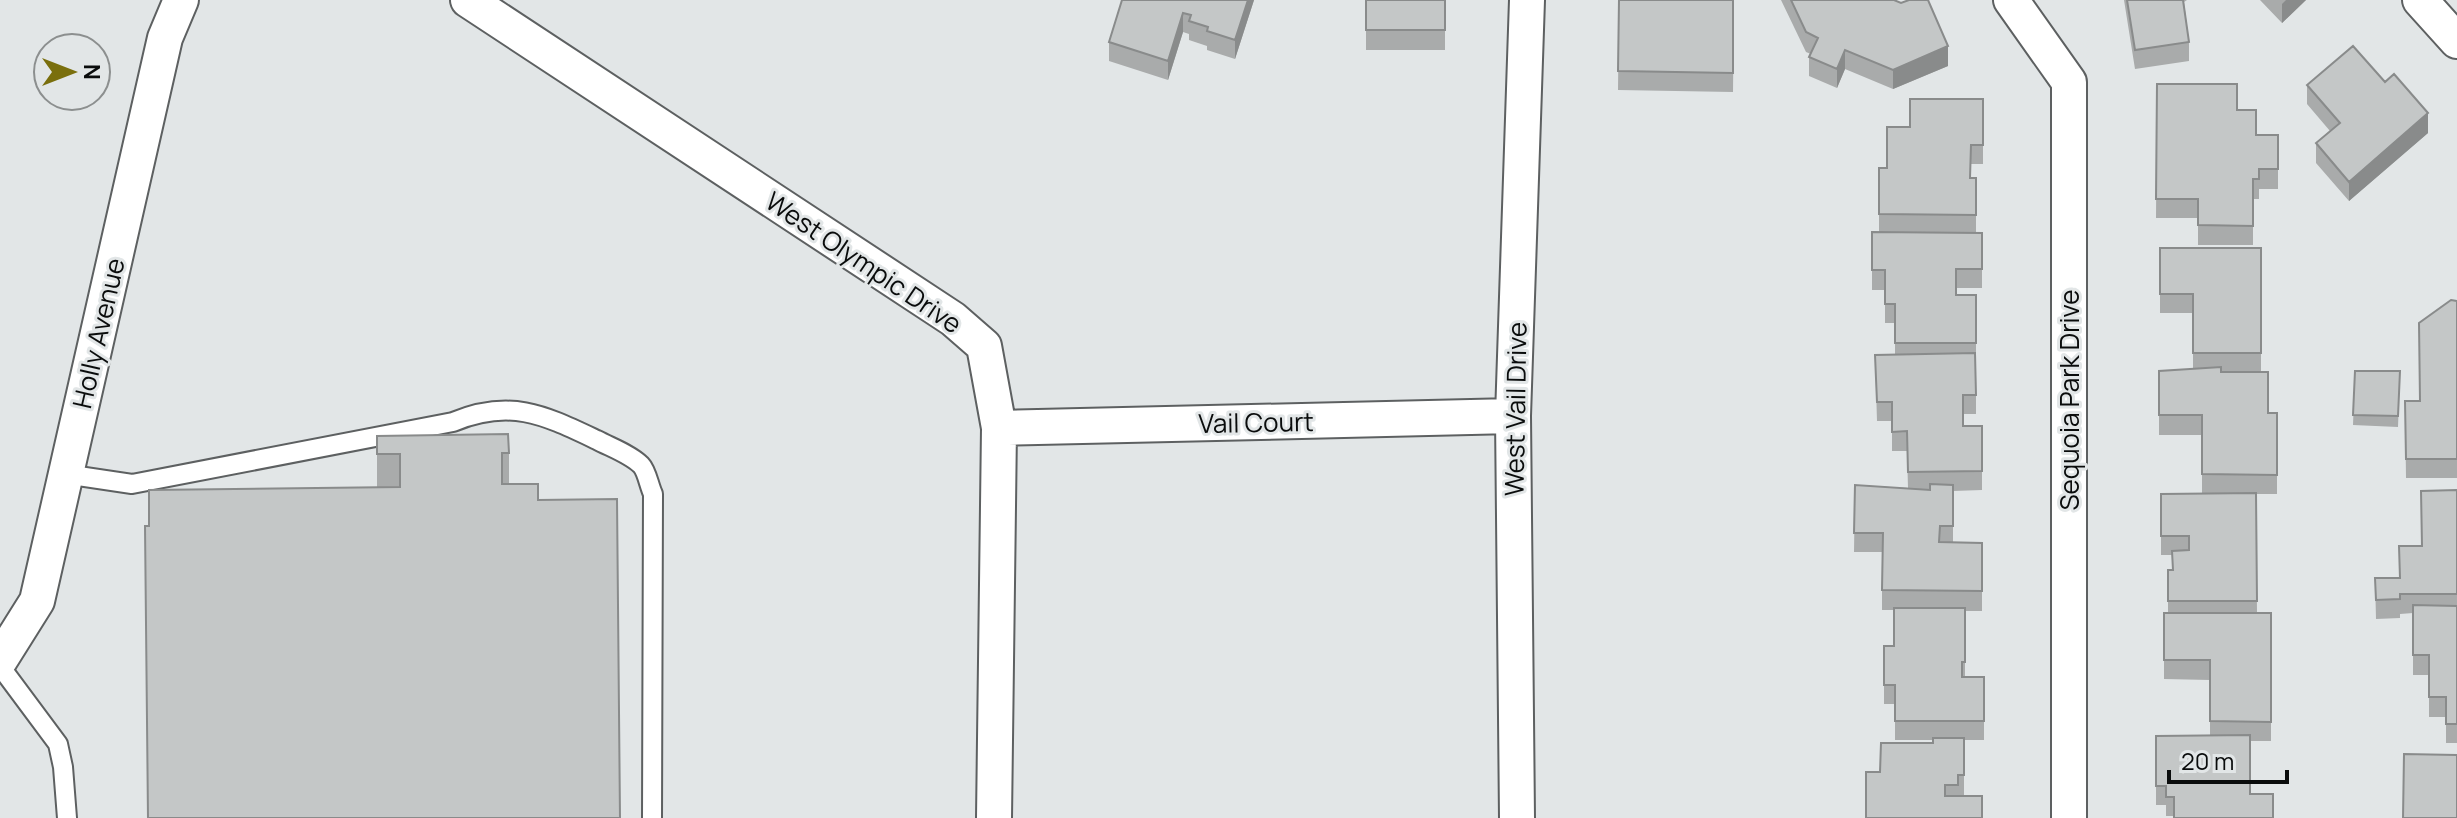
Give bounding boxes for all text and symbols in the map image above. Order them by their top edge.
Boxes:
north arrow [32,32,112,112]
text: N [77,64,107,80]
street label: West Olympic Drive [759,183,969,341]
street label: Holly Avenue [63,254,133,412]
street label: Sequoia Park Drive [2051,290,2087,510]
street label: West Vail Drive [1495,322,1535,496]
street label: Vail Court [1198,403,1314,441]
scale bar [2169,734,2287,784]
text: 20 m [2181,744,2234,777]

